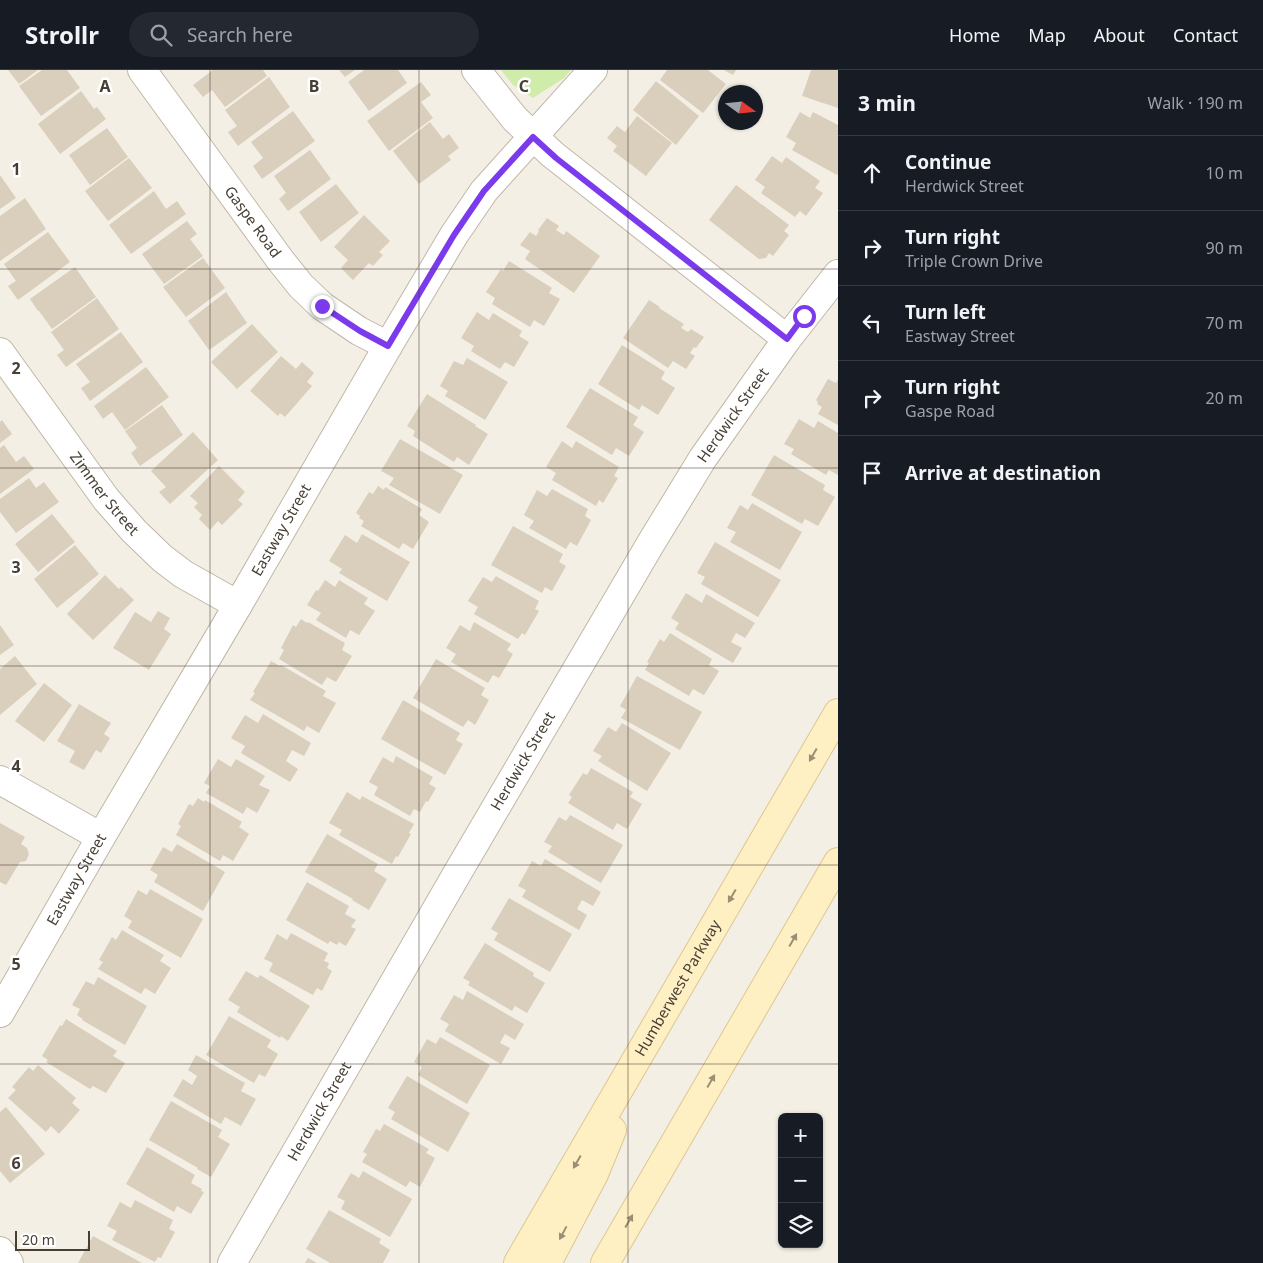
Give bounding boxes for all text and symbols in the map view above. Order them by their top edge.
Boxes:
search box [129,12,479,57]
text: Strollr [25,18,99,51]
icon: search [147,21,175,49]
text: Search here [187,22,293,48]
text: Home [949,23,1000,47]
text: Map [1028,23,1066,47]
text: About [1094,23,1145,47]
text: Contact [1173,23,1238,47]
text: A [99,75,111,97]
text: B [309,75,319,97]
text: C [519,75,529,97]
north arrow [718,85,763,130]
text: 3 min [858,89,916,117]
text: Walk · 190 m [1148,92,1243,114]
text: Continue [905,149,991,175]
text: 1 [11,158,21,180]
icon: ahead [858,159,886,187]
text: 10 m [1206,162,1243,184]
text: Herdwick Street [905,175,1024,197]
street label: Gaspe Road [221,181,286,261]
text: Turn right [905,224,1000,250]
icon: right [858,234,886,262]
text: 90 m [1206,237,1243,259]
text: Triple Crown Drive [905,250,1043,272]
route end [311,295,334,318]
text: Turn left [905,299,986,325]
route start [793,305,816,328]
icon: left [858,309,886,337]
text: 70 m [1206,312,1243,334]
text: Eastway Street [905,325,1015,347]
text: 2 [11,357,21,379]
street label: Herdwick Street [692,363,773,466]
text: Turn right [905,374,1000,400]
icon: right [858,384,886,412]
text: 20 m [1206,387,1243,409]
text: Gaspe Road [905,400,995,422]
street label: Zimmer Street [66,447,144,540]
icon: arrive [858,459,886,487]
text: Arrive at destination [905,460,1101,486]
street label: Eastway Street [246,479,315,579]
text: 3 [11,556,21,578]
street label: Herdwick Street [485,707,559,814]
one-way arrow [809,749,818,762]
text: 4 [11,755,21,777]
street label: Eastway Street [41,829,110,929]
one-way arrow [727,889,736,902]
street label: Humberwest Parkway [630,915,725,1060]
one-way arrow [789,933,797,948]
text: 5 [11,953,21,975]
street label: Herdwick Street [282,1057,356,1164]
one-way arrow [707,1074,716,1087]
map controls [778,1113,823,1248]
button: + [778,1113,823,1158]
text: 6 [11,1152,21,1174]
one-way arrow [572,1156,581,1169]
button: − [778,1158,823,1203]
button: layers [778,1203,823,1248]
one-way arrow [625,1214,634,1227]
one-way arrow [559,1226,567,1241]
scale bar [15,1228,90,1251]
text: 20 m [22,1230,55,1249]

